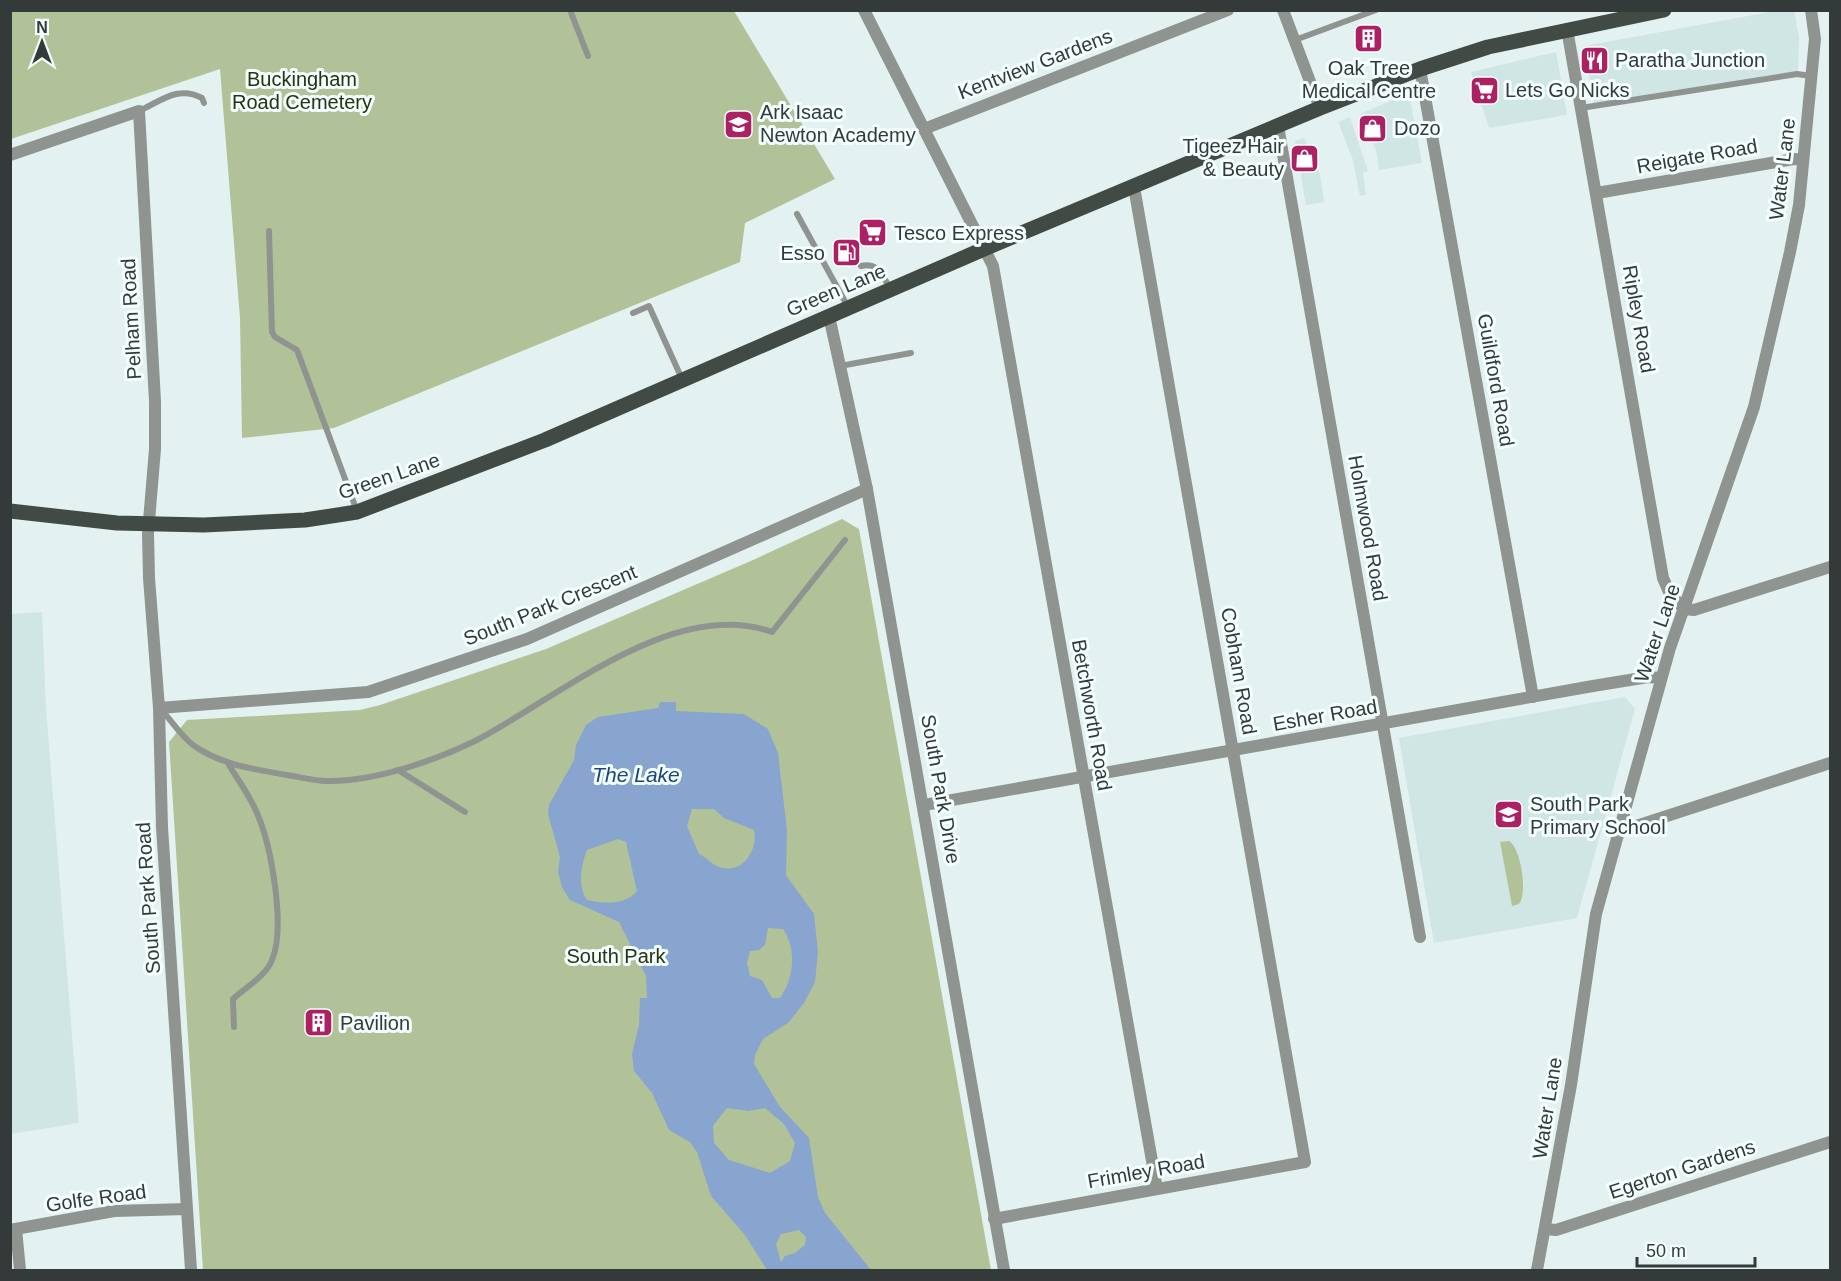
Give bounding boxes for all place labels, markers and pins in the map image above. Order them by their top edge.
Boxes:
building icon: Oak Tree Medical Centre [1353,22,1385,54]
restaurant icon: Paratha Junction [1578,44,1610,76]
place label: Paratha Junction [1615,49,1765,71]
place label: Oak Tree Medical Centre [1302,57,1436,102]
supermarket icon: Lets Go Nicks [1468,74,1500,106]
place label: Lets Go Nicks [1505,79,1629,101]
place label: Ark Isaac Newton Academy [760,101,916,146]
school or university icon: Ark Isaac Newton Academy [723,108,755,140]
shop icon: Dozo [1357,112,1389,144]
place label: Dozo [1394,117,1441,139]
place label: Tigeez Hair & Beauty [1182,135,1284,180]
shop icon: Tigeez Hair & Beauty [1289,142,1321,174]
supermarket icon: Tesco Express [857,217,889,249]
place label: Tesco Express [894,222,1024,244]
fuel station icon: Esso [830,237,862,269]
place label: Esso [781,242,825,264]
place label: South Park Primary School [1530,793,1666,838]
school or university icon: South Park Primary School [1493,799,1525,831]
building icon: Pavilion [303,1007,335,1039]
place label: Pavilion [340,1012,410,1034]

